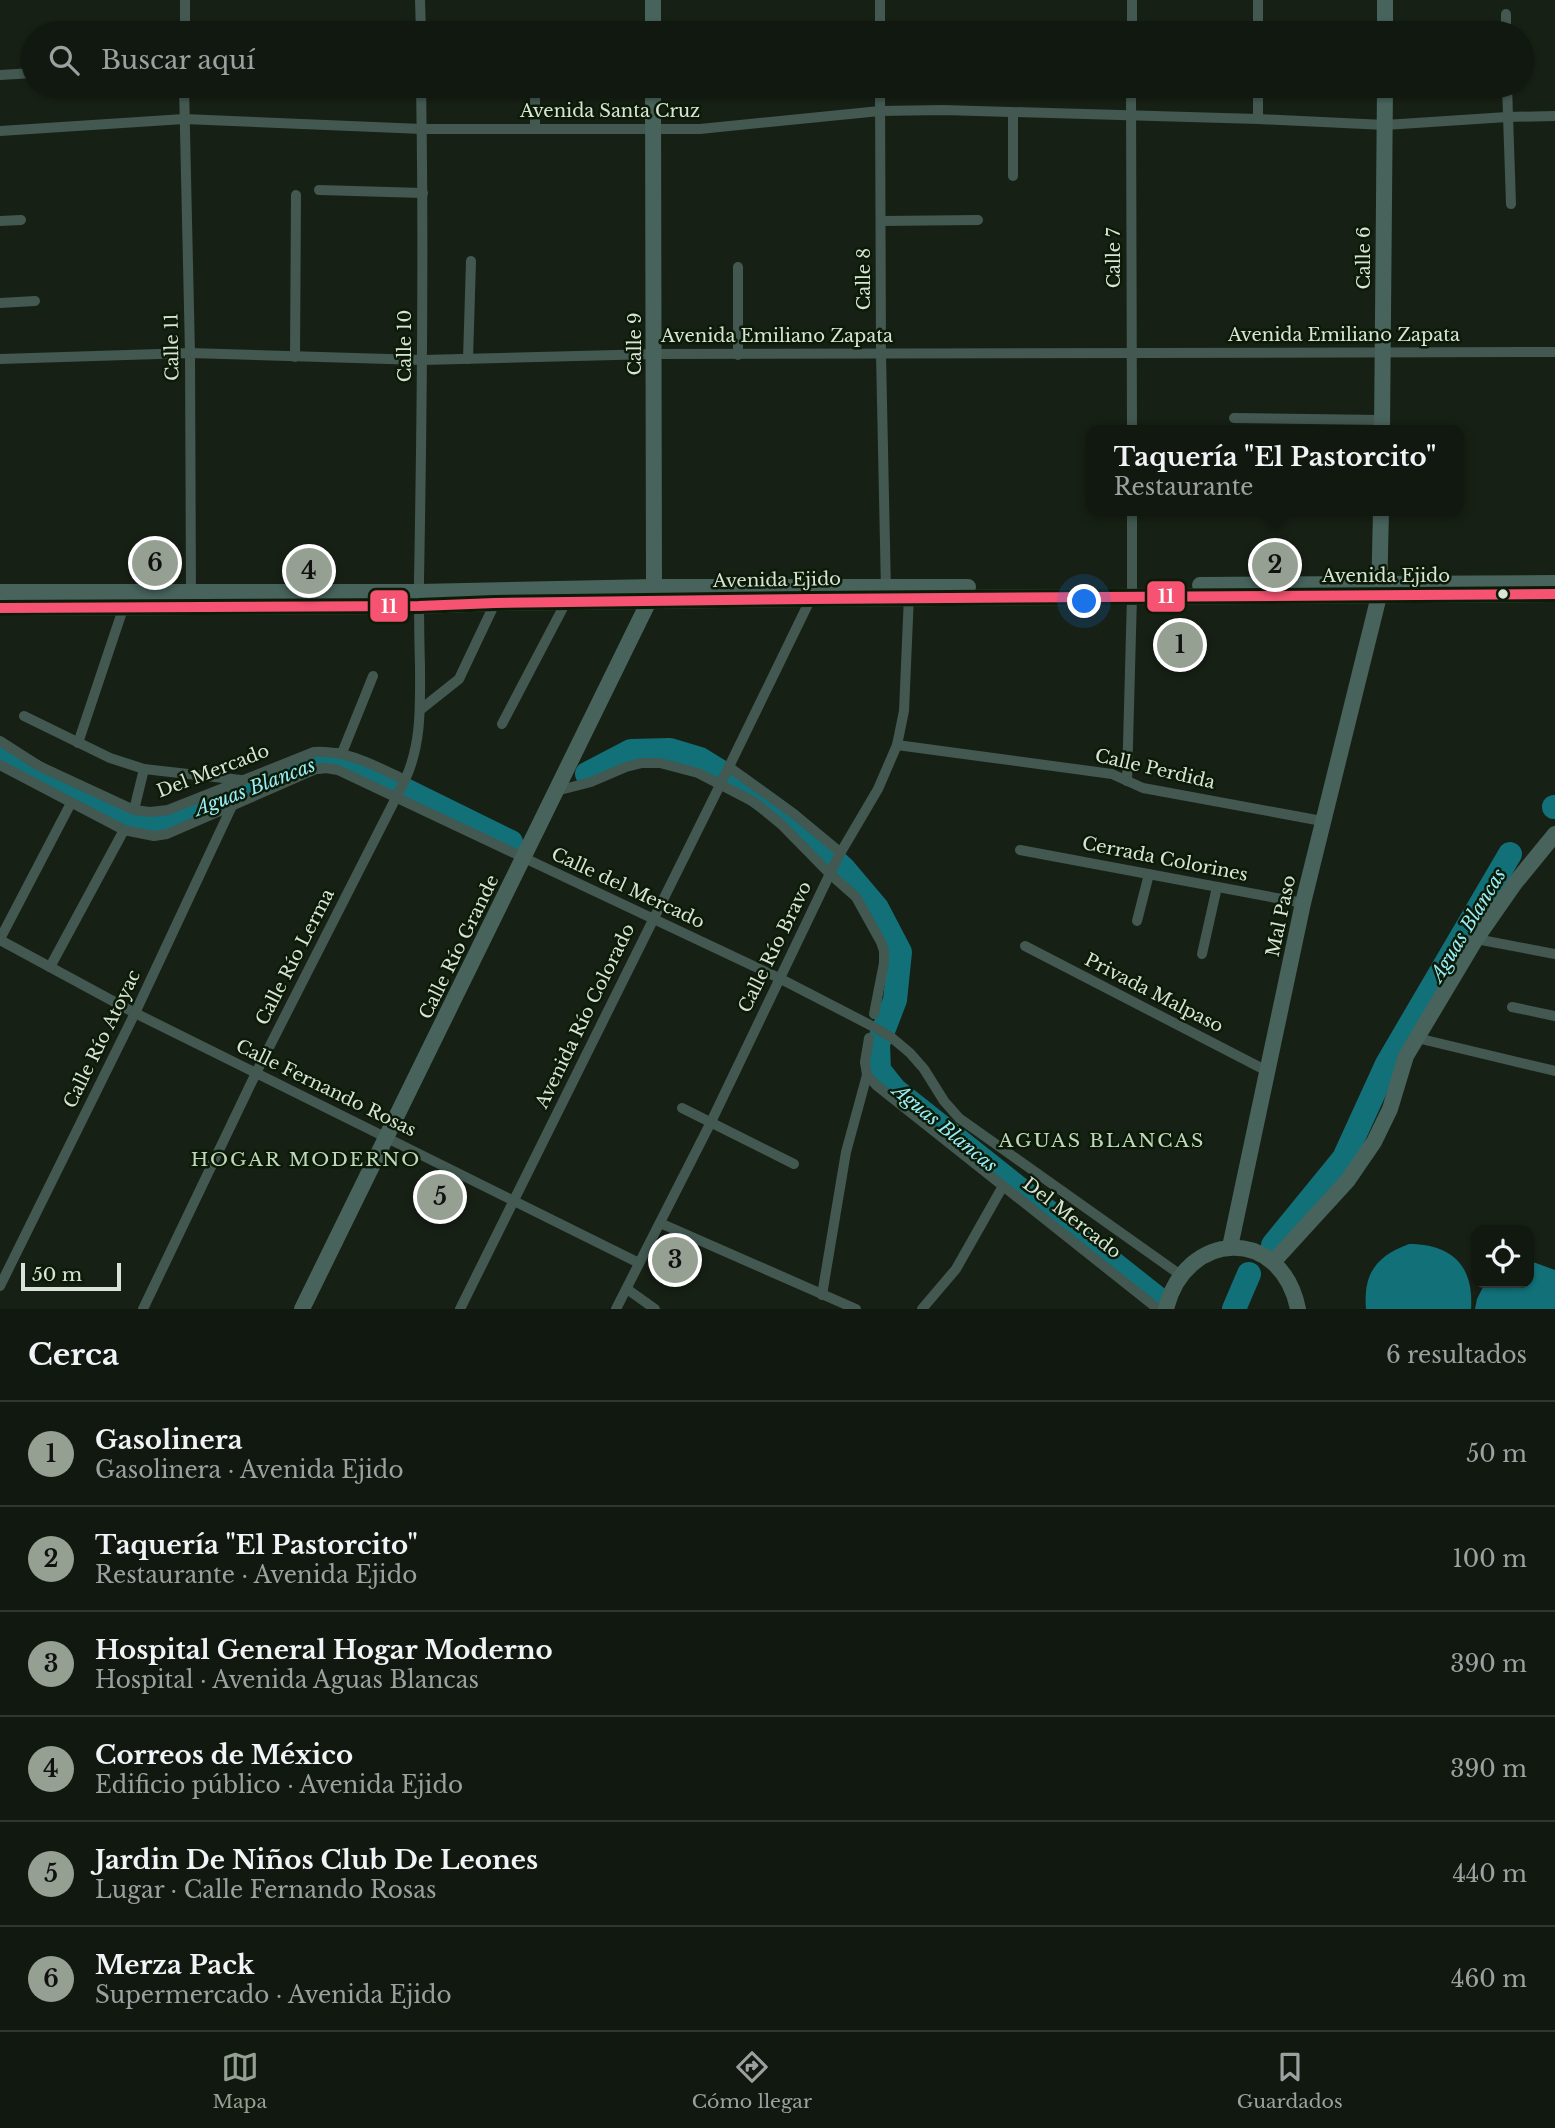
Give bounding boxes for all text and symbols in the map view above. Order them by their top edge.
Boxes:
search box [21,21,1534,98]
icon: search [45,41,83,79]
text: Buscar aquí [101,44,255,76]
street label: Avenida Santa Cruz [519,100,700,122]
street label: Calle 6 [1353,226,1375,290]
street label: Calle 7 [1103,227,1125,288]
street label: Calle 8 [853,248,875,310]
street label: Calle 10 [394,310,416,382]
street label: Calle 9 [624,312,646,376]
street label: Calle 11 [160,313,184,381]
street label: Avenida Emiliano Zapata [1227,324,1460,346]
street label: Avenida Emiliano Zapata [660,325,893,347]
popup [1086,425,1464,516]
text: Taquería "El Pastorcito" [1114,441,1436,473]
text: Restaurante [1114,473,1254,501]
pin: 6 [132,537,178,589]
pin: 2 [1252,539,1298,591]
pin: 4 [286,545,332,597]
street label: Avenida Ejido [1321,565,1450,587]
street label: Avenida Ejido [712,568,841,592]
line badge: 11 [1146,580,1186,613]
your location [1067,584,1101,618]
text: 11 [1158,585,1174,608]
unlabelled marker [1496,587,1510,601]
line badge: 11 [369,589,409,623]
text: 11 [381,595,397,618]
pin: 1 [1157,619,1203,671]
street label: Del Mercado [154,739,272,803]
street label: Calle Perdida [1093,744,1217,794]
water label: Aguas Blancas [189,753,319,822]
street label: Cerrada Colorines [1080,832,1250,886]
street label: Calle del Mercado [548,843,708,933]
water label: Aguas Blancas [1424,864,1511,988]
street label: Calle Río Grande [414,871,504,1023]
street label: Mal Paso [1262,873,1300,959]
street label: Calle Río Bravo [734,878,816,1016]
street label: Calle Río Lerma [251,885,339,1029]
street label: Avenida Río Colorado [530,920,639,1113]
street label: Privada Malpaso [1081,949,1227,1037]
street label: Calle Río Atoyac [59,966,145,1112]
street label: Calle Fernando Rosas [232,1035,420,1141]
water label: Aguas Blancas [886,1077,1002,1177]
district label: AGUAS BLANCAS [998,1129,1205,1152]
district label: HOGAR MODERNO [191,1148,421,1171]
pin: 5 [417,1171,463,1223]
street label: Del Mercado [1018,1173,1126,1263]
map controls [1471,1225,1534,1288]
button: locate [1471,1225,1534,1288]
pin: 3 [652,1234,698,1286]
scale bar [21,1260,121,1292]
text: 50 m [32,1263,82,1286]
text: Cerca [28,1336,119,1373]
text: 6 resultados [1386,1341,1527,1369]
text: Gasolinera [95,1424,243,1456]
text: 1 [46,1440,56,1468]
text: 50 m [1466,1440,1527,1468]
text: Gasolinera · Avenida Ejido [95,1456,403,1484]
text: Taquería "El Pastorcito" [95,1529,418,1561]
text: 2 [44,1545,58,1573]
text: 100 m [1453,1545,1527,1573]
text: Restaurante · Avenida Ejido [95,1561,417,1589]
text: Hospital General Hogar Moderno [95,1634,553,1666]
text: 3 [44,1650,58,1678]
text: 390 m [1450,1650,1527,1678]
text: Hospital · Avenida Aguas Blancas [95,1666,479,1694]
text: Correos de México [95,1739,353,1771]
text: 4 [43,1755,59,1783]
text: 390 m [1450,1755,1527,1783]
text: Edificio público · Avenida Ejido [95,1771,463,1799]
text: Jardin De Niños Club De Leones [95,1844,538,1876]
text: 5 [44,1860,58,1888]
text: 440 m [1452,1860,1527,1888]
text: Lugar · Calle Fernando Rosas [95,1876,436,1904]
text: Merza Pack [95,1949,254,1981]
text: 6 [43,1965,59,1993]
text: 460 m [1451,1965,1527,1993]
text: Supermercado · Avenida Ejido [95,1981,452,2009]
tab: Mapa [212,2048,267,2113]
tab: Cómo llegar [692,2048,812,2113]
tab: Guardados [1237,2048,1343,2113]

